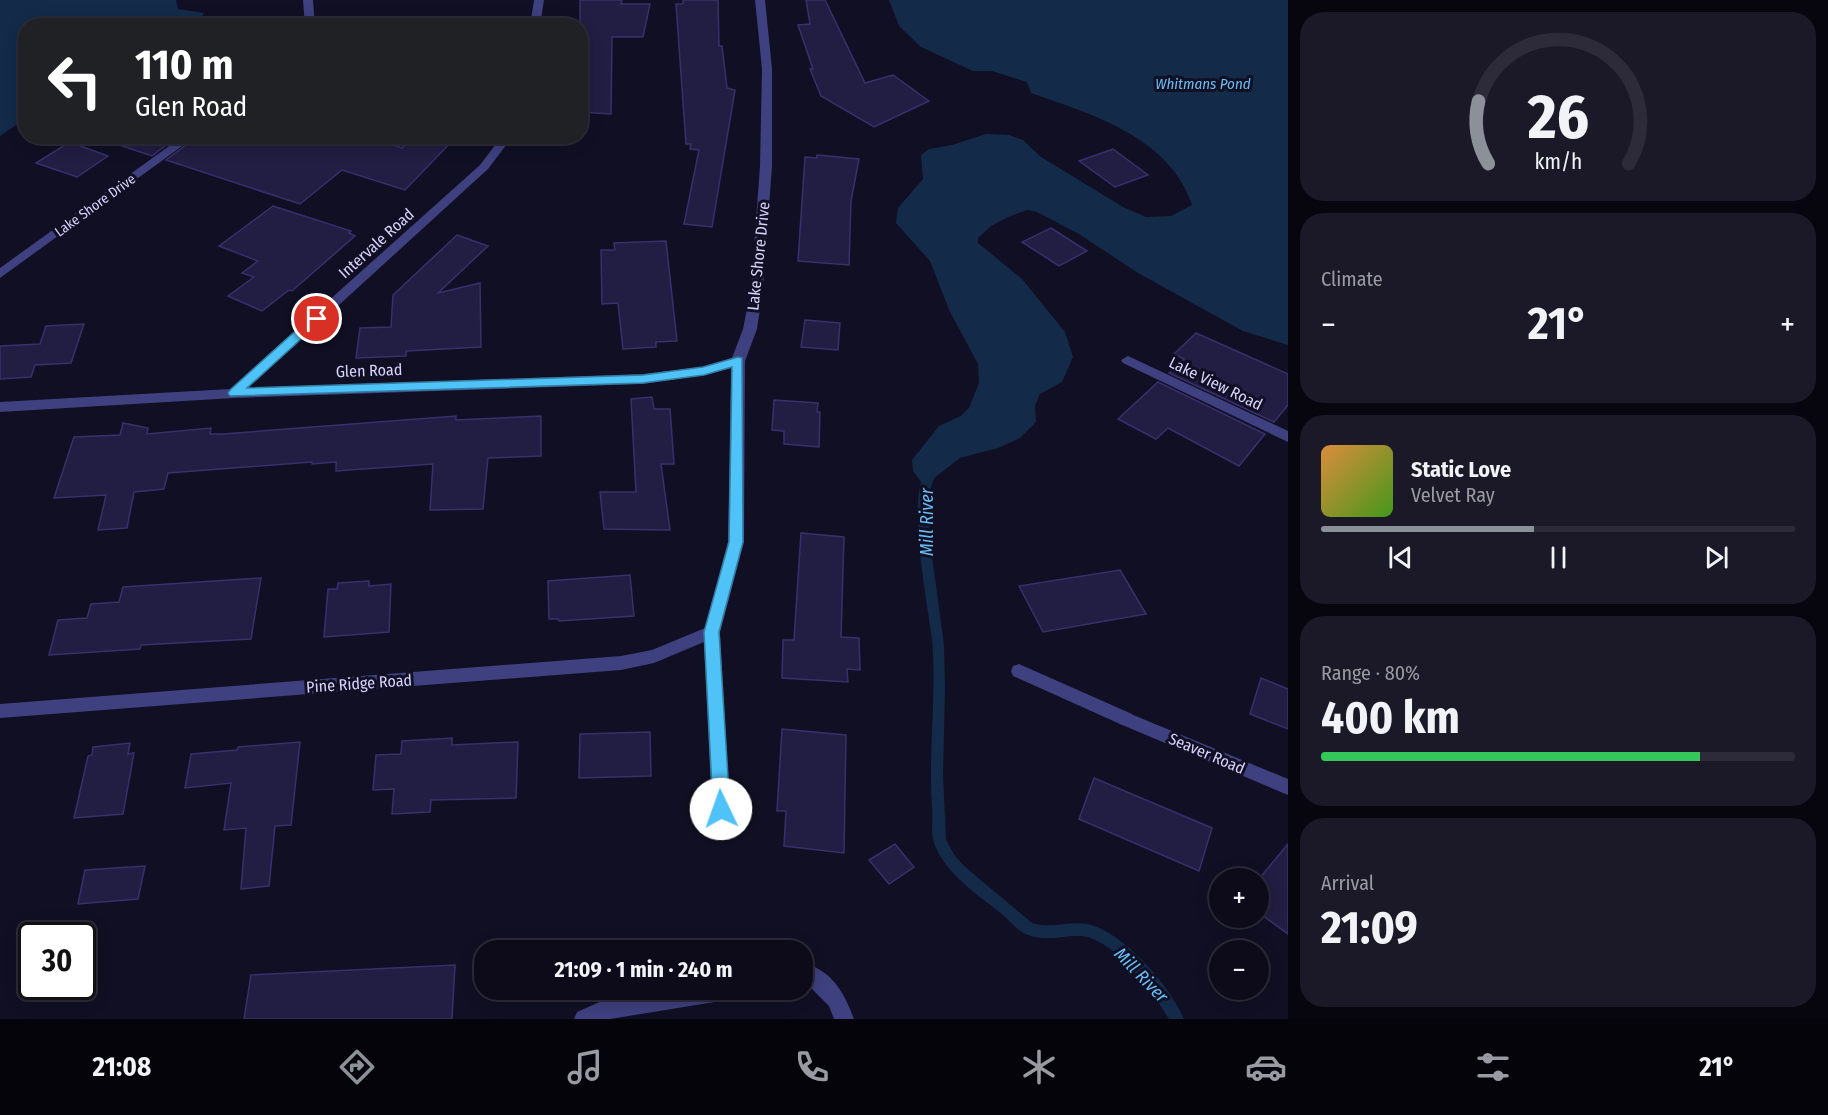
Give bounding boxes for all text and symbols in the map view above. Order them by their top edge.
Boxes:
text: 110 m [135,40,234,90]
icon: left [36,42,114,120]
water label: Whitmans Pond [1155,75,1251,93]
text: 26 [1526,80,1589,155]
text: Glen Road [135,91,247,123]
text: km/h [1534,149,1582,175]
street label: Lake Shore Drive [52,170,139,240]
street label: Lake Shore Drive [743,201,774,311]
street label: Intervale Road [335,205,418,282]
text: Climate [1321,267,1383,291]
pin [291,293,342,344]
text: 21° [1528,297,1588,351]
icon: arrive [300,302,333,335]
text: − [1321,305,1336,345]
text: + [1780,305,1795,345]
street label: Lake View Road [1166,353,1265,414]
street label: Glen Road [335,360,403,381]
text: Static Love [1411,456,1511,483]
text: Velvet Ray [1411,483,1495,507]
water label: Mill River [916,487,938,556]
icon: previous [1384,541,1417,574]
icon: pause [1542,541,1575,574]
icon: next [1700,541,1733,574]
text: Range · 80% [1321,661,1420,685]
street label: Pine Ridge Road [306,670,413,697]
text: 400 km [1321,691,1460,745]
street label: Seaver Road [1166,729,1248,778]
position arrow [689,777,753,841]
map controls [1209,868,1269,1000]
button: + [1209,868,1269,928]
text: Arrival [1321,871,1374,895]
text: 21:09 [1321,901,1418,955]
speed limit sign: 30 [18,922,96,1000]
button: − [1209,940,1269,1000]
water label: Mill River [1110,943,1173,1008]
text: 21:09 · 1 min · 240 m [554,956,733,983]
icon: directions [336,1046,378,1088]
icon: music [564,1046,606,1088]
icon: phone [791,1046,833,1088]
icon: climate [1018,1046,1060,1088]
icon: car [1245,1046,1287,1088]
icon: filters [1472,1046,1514,1088]
text: 21:08 [93,1051,151,1083]
text: 21° [1699,1051,1735,1083]

